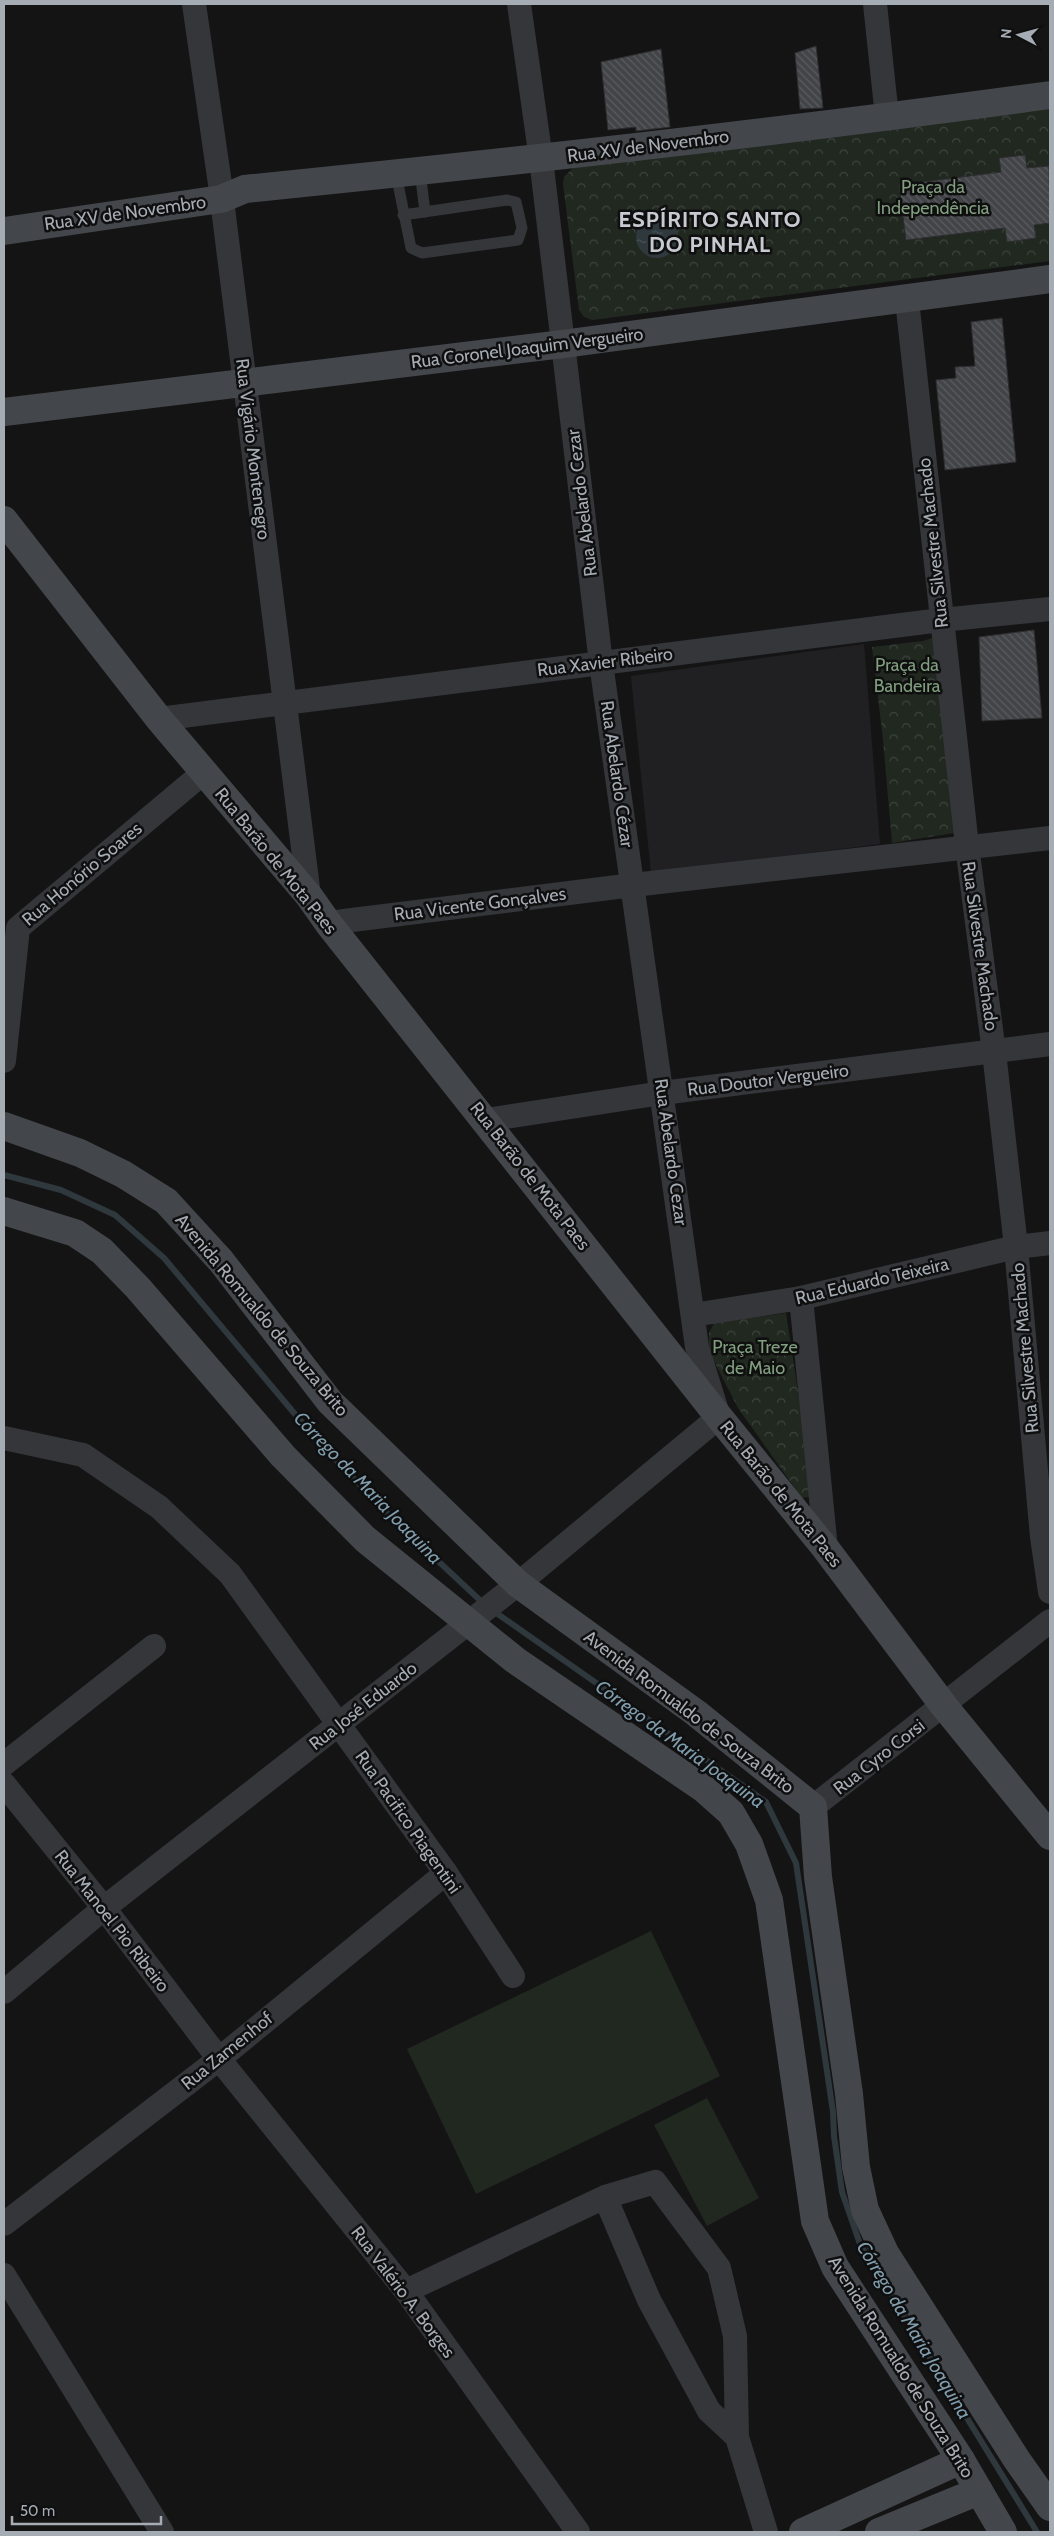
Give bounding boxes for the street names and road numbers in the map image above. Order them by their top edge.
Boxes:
street label: Rua XV de Novembro [566,125,730,167]
street label: Rua XV de Novembro [43,191,207,235]
street label: Rua Coronel Joaquim Vergueiro [410,323,645,373]
street label: Rua Vigário Montenegro [231,357,275,541]
street label: Rua Abelardo Cezar [562,428,602,578]
street label: Rua Silvestre Machado [913,457,953,629]
street label: Rua Xavier Ribeiro [536,643,674,681]
street label: Rua Abelardo Cézar [596,699,638,849]
street label: Rua Barão de Mota Paes [210,783,342,939]
street label: Rua Honório Soares [18,817,146,931]
street label: Rua Silvestre Machado [957,860,1003,1032]
street label: Rua Vicente Gonçalves [393,883,567,925]
street label: Rua Doutor Vergueiro [686,1059,850,1101]
street label: Rua Abelardo Cezar [650,1077,692,1227]
street label: Rua Barão de Mota Paes [465,1098,595,1254]
street label: Avenida Romualdo de Souza Brito [171,1209,353,1421]
street label: Rua Eduardo Teixeira [793,1253,951,1309]
street label: Rua Silvestre Machado [1007,1262,1043,1434]
street label: Rua Barão de Mota Paes [715,1416,847,1572]
street label: Avenida Romualdo de Souza Brito [580,1626,799,1798]
street label: Rua José Eduardo [305,1657,421,1755]
street label: Rua Cyro Corsi [829,1714,929,1800]
street label: Rua Pacifico Piagentini [350,1746,466,1898]
street label: Rua Manoel Pio Ribeiro [50,1846,174,1997]
street label: Rua Zamenhof [177,2007,277,2095]
street label: Rua Valério A. Borges [346,2222,460,2362]
street label: Avenida Romualdo de Souza Brito [823,2252,979,2482]

